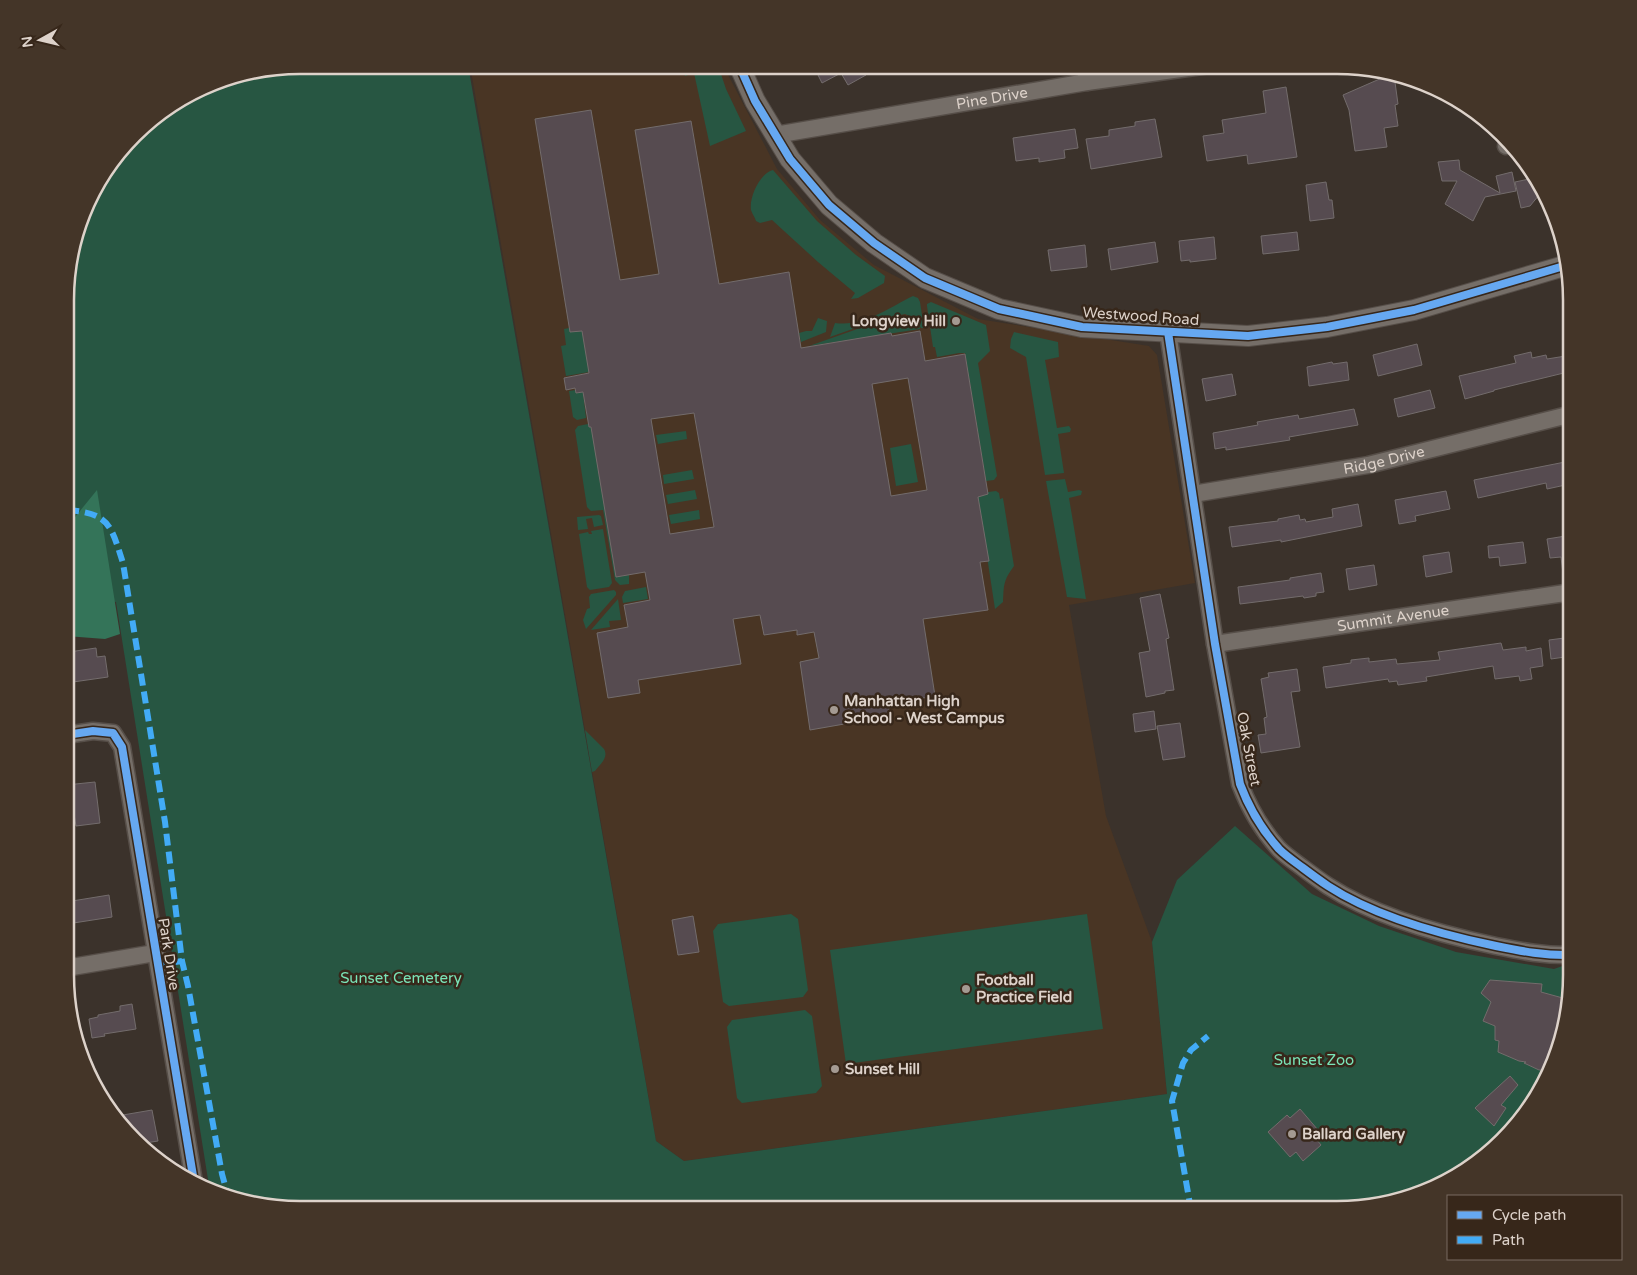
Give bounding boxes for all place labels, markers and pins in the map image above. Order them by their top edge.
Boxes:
place label: Longview Hill [851,312,946,331]
marker: Longview Hill [950,315,962,327]
place label: Manhattan High School - West Campus [844,692,1004,728]
marker: Manhattan High School - West Campus [828,704,840,716]
place label: Football Practice Field [976,971,1072,1006]
marker: Football Practice Field [960,983,972,995]
place label: Sunset Hill [845,1060,920,1078]
marker: Sunset Hill [829,1063,841,1075]
place label: Ballard Gallery [1302,1125,1405,1144]
marker: Ballard Gallery [1286,1128,1298,1140]

